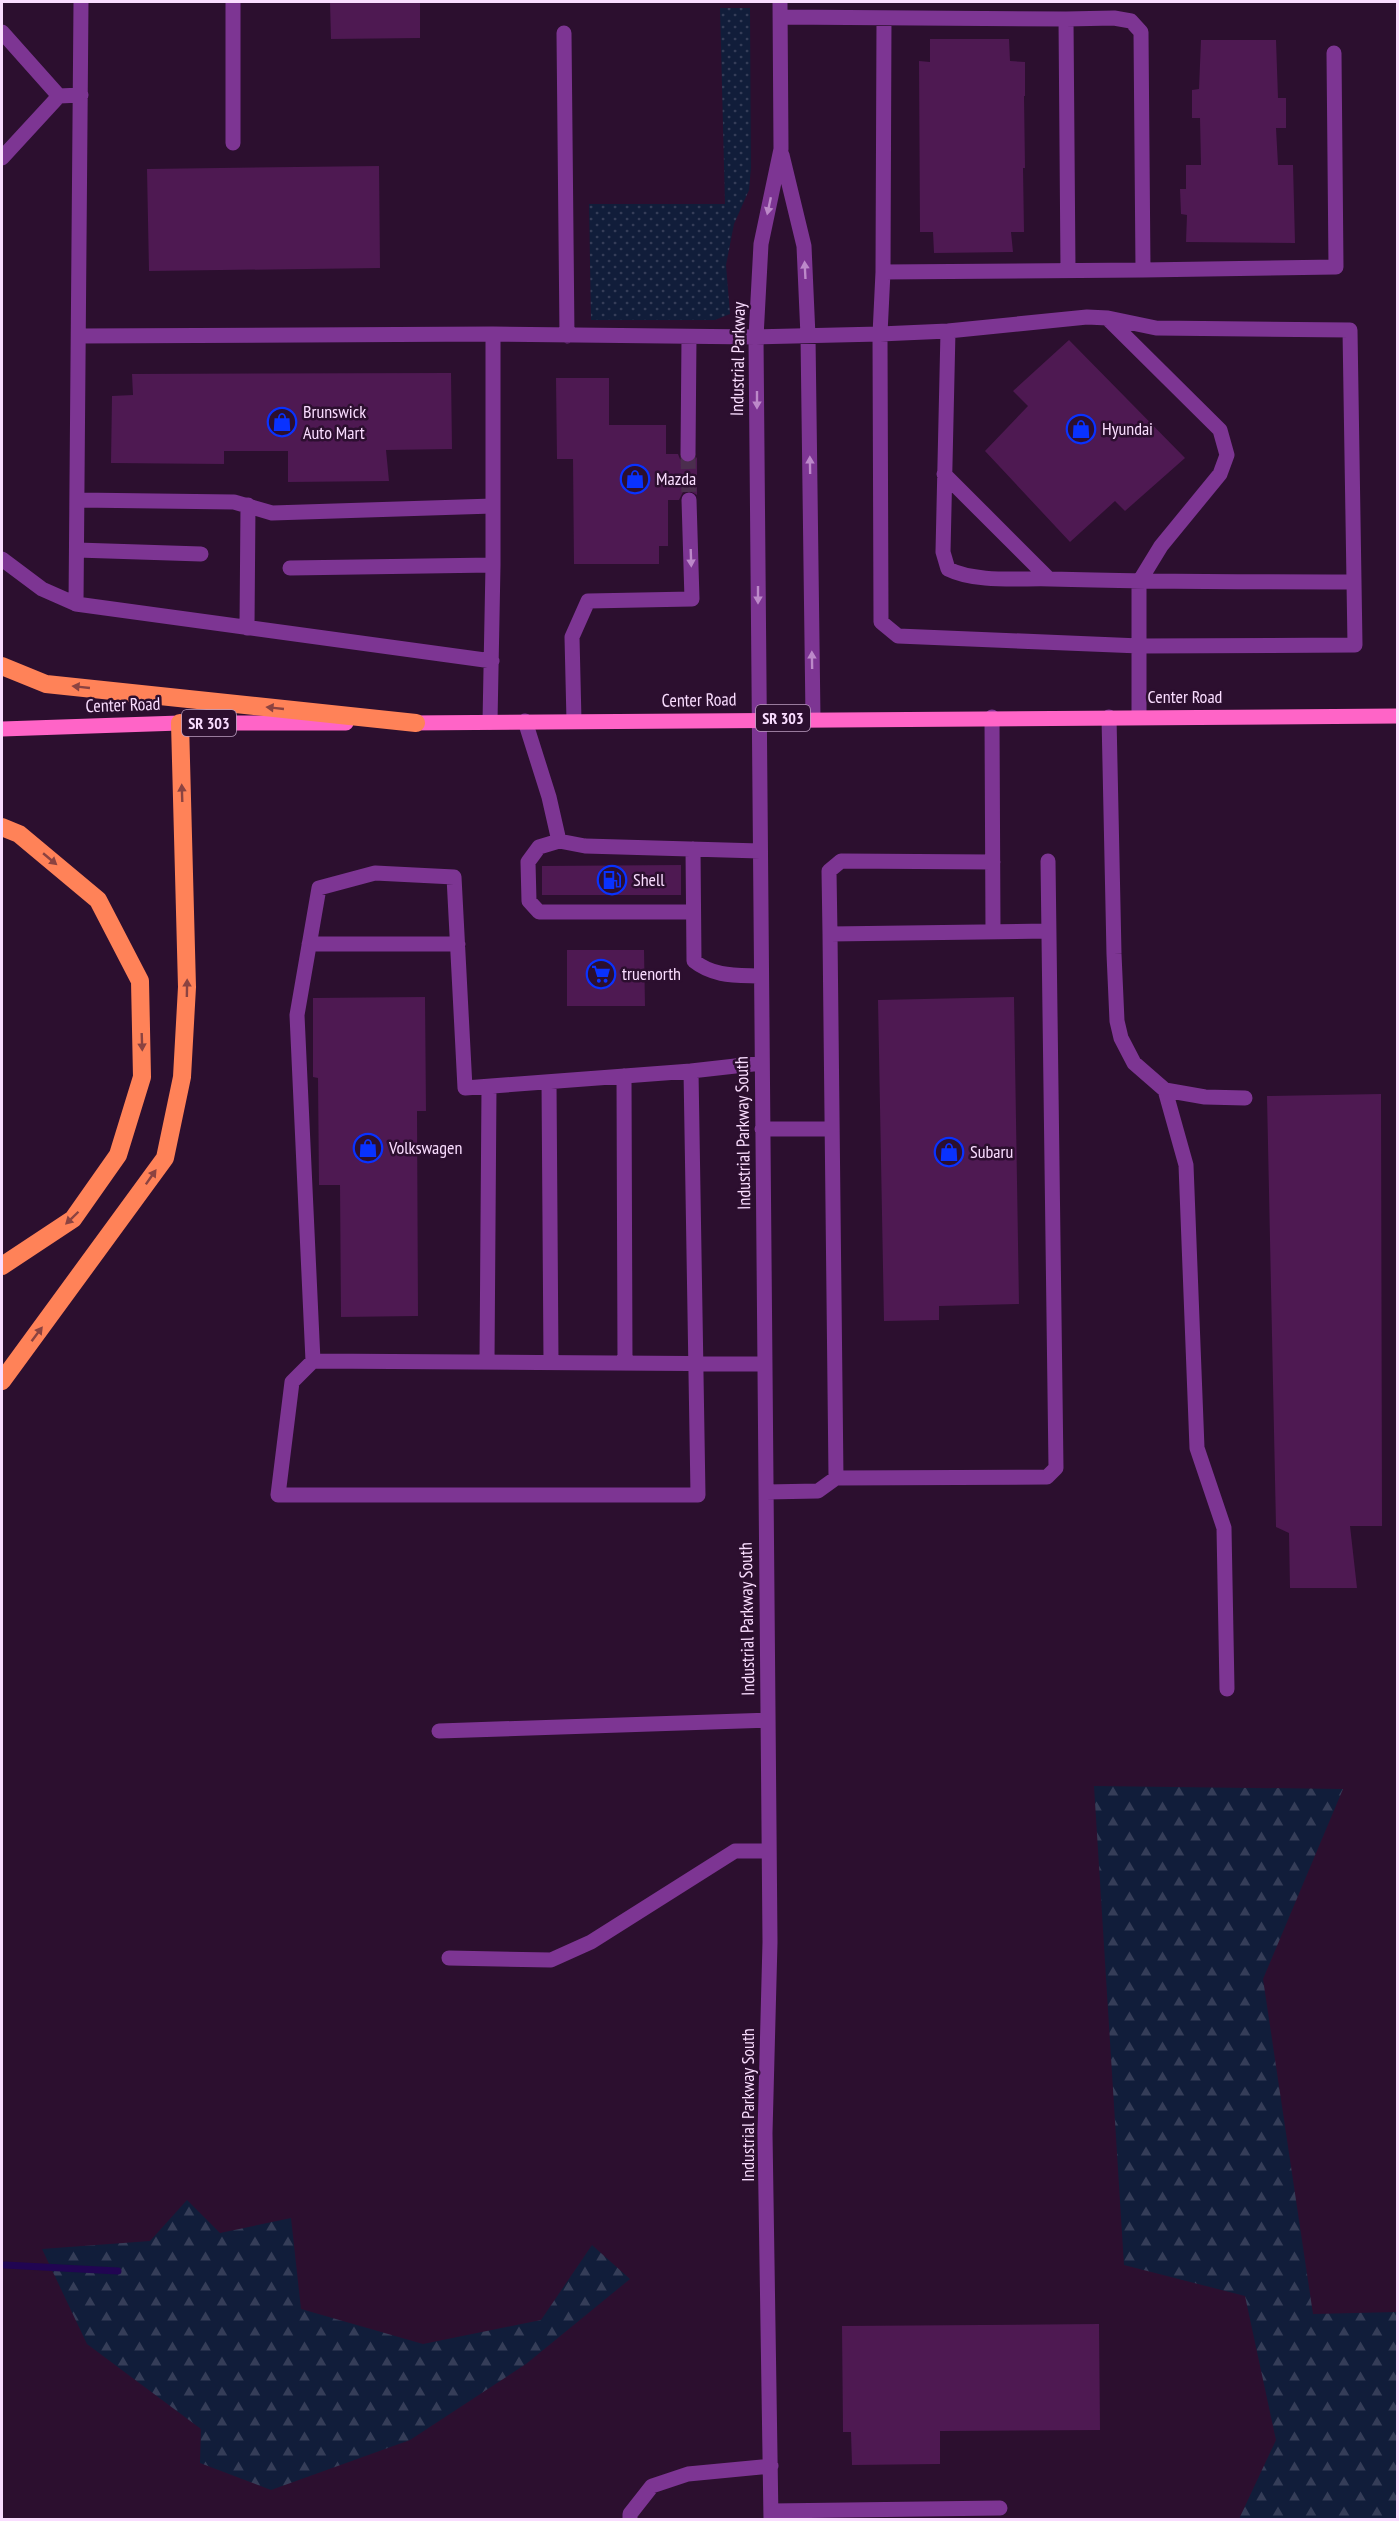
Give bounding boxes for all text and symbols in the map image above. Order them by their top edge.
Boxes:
one-way arrow [764,197,773,216]
one-way arrow [800,260,809,279]
street label: Industrial Parkway [725,302,750,416]
one-way arrow [752,391,762,410]
place label: Brunswick Auto Mart [303,400,366,444]
shop icon: Brunswick Auto Mart [266,406,298,438]
shop icon: Hyundai [1065,413,1097,445]
place label: Hyundai [1102,417,1153,440]
one-way arrow [805,455,814,474]
shop icon: Mazda [619,463,651,495]
place label: Mazda [656,467,696,490]
one-way arrow [686,549,696,568]
one-way arrow [753,586,763,605]
one-way arrow [807,650,817,669]
one-way arrow [71,682,90,692]
street label: Center Road [1148,685,1222,708]
street label: Center Road [661,687,737,712]
street label: Center Road [85,692,161,717]
one-way arrow [265,703,284,713]
road number: SR 303 [756,705,810,731]
road number: SR 303 [182,710,236,736]
one-way arrow [177,783,186,802]
one-way arrow [42,852,57,865]
fuel station icon: Shell [596,864,628,896]
place label: Shell [633,868,665,891]
supermarket icon: truenorth [585,958,617,990]
place label: truenorth [622,962,681,985]
one-way arrow [182,978,191,997]
one-way arrow [137,1033,146,1052]
street label: Industrial Parkway South [730,1056,755,1210]
shop icon: Volkswagen [352,1132,384,1164]
place label: Volkswagen [388,1136,462,1159]
shop icon: Subaru [933,1136,965,1168]
place label: Subaru [970,1140,1013,1163]
one-way arrow [145,1169,157,1185]
one-way arrow [64,1211,79,1225]
one-way arrow [30,1327,42,1342]
street label: Industrial Parkway South [734,1542,759,1696]
street label: Industrial Parkway South [736,2028,759,2182]

